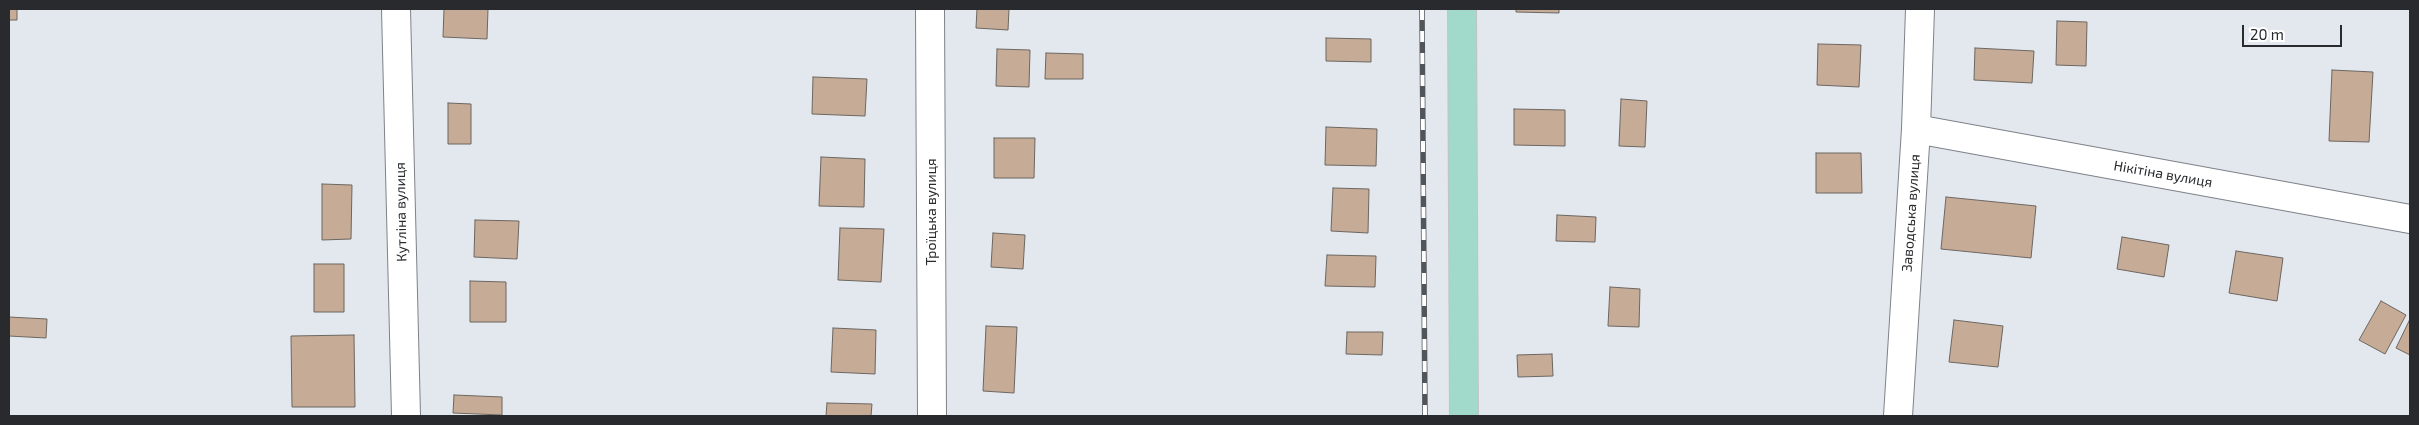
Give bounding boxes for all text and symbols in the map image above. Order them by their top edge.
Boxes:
scale bar [2244,15,2344,47]
text: 20 m [2250,25,2284,43]
street label: Заводська вулиця [1898,153,1924,273]
street label: Нікітіна вулиця [2112,157,2214,191]
street label: Троїцька вулиця [923,158,939,266]
street label: Кутліна вулиця [392,162,410,262]

